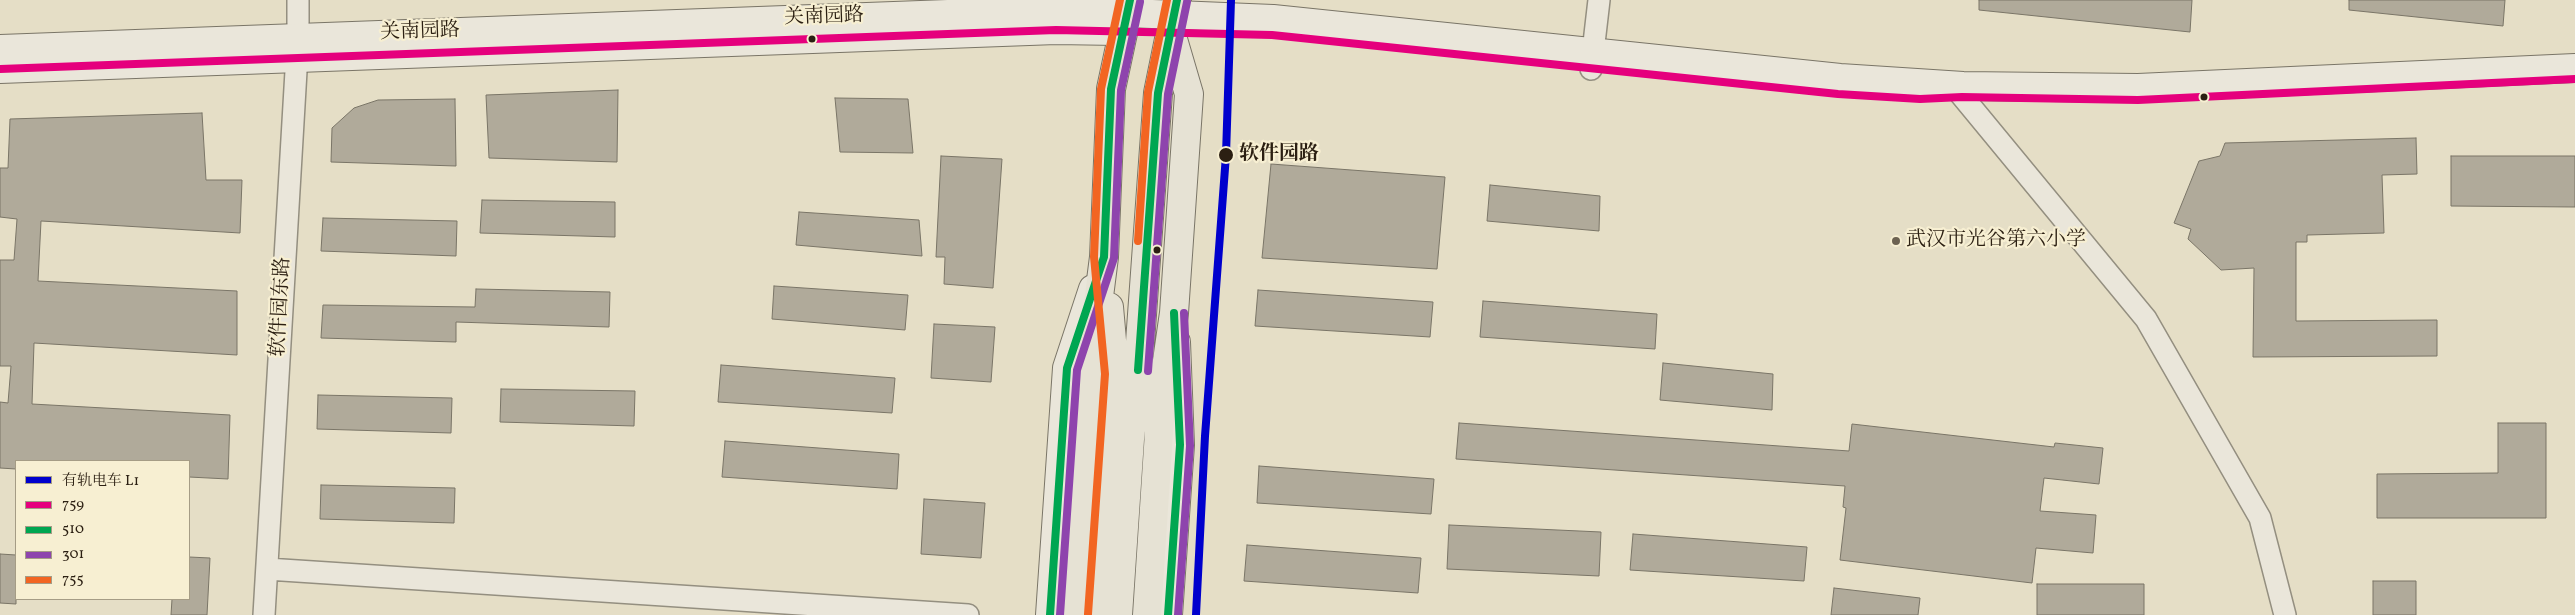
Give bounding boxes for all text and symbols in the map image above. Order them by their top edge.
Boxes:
street label: 关南园路 [784,5,864,31]
street label: 关南园路 [380,20,460,46]
unlabelled marker [807,34,817,44]
unlabelled marker [2199,92,2209,102]
place label: 软件园路 [1239,143,1319,167]
marker: 软件园路 [1217,146,1235,164]
place label: 武汉市光谷第六小学 [1906,229,2086,253]
marker: 武汉市光谷第六小学 [1890,235,1902,247]
unlabelled marker [1152,245,1162,255]
street label: 软件园东路 [267,256,297,358]
legend [15,460,190,600]
text: 有轨电车 L1 [62,471,139,492]
text: 759 [62,494,84,515]
text: 510 [62,519,84,540]
text: 301 [62,544,84,565]
text: 755 [62,569,84,590]

